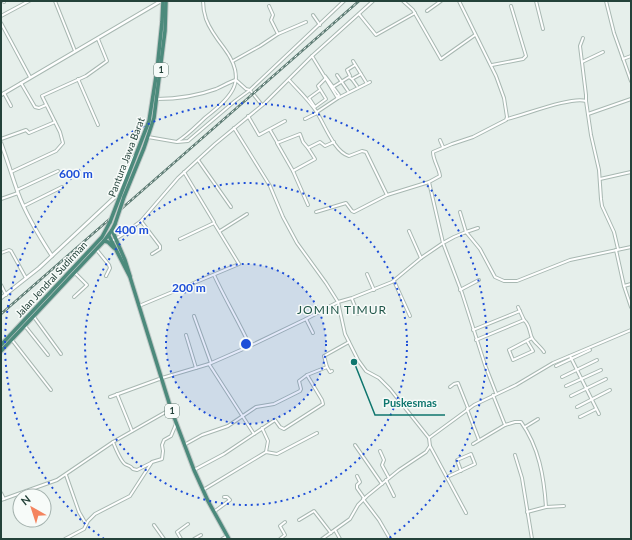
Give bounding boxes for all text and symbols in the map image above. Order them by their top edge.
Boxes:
road number: 1 [154,63,168,77]
street label: Pantura Jawa Barat [105,115,147,198]
text: 600 m [59,166,93,181]
text: 400 m [115,222,149,237]
street label: Jalan Jendral Sudirman [13,239,89,319]
text: 200 m [172,280,206,295]
district label: JOMIN TIMUR [297,302,387,317]
centre of rings [239,337,253,351]
callout: Puskesmas [375,392,445,415]
text: Puskesmas [383,396,437,409]
road number: 1 [165,404,179,418]
north arrow [12,488,52,528]
text: N [18,492,33,508]

